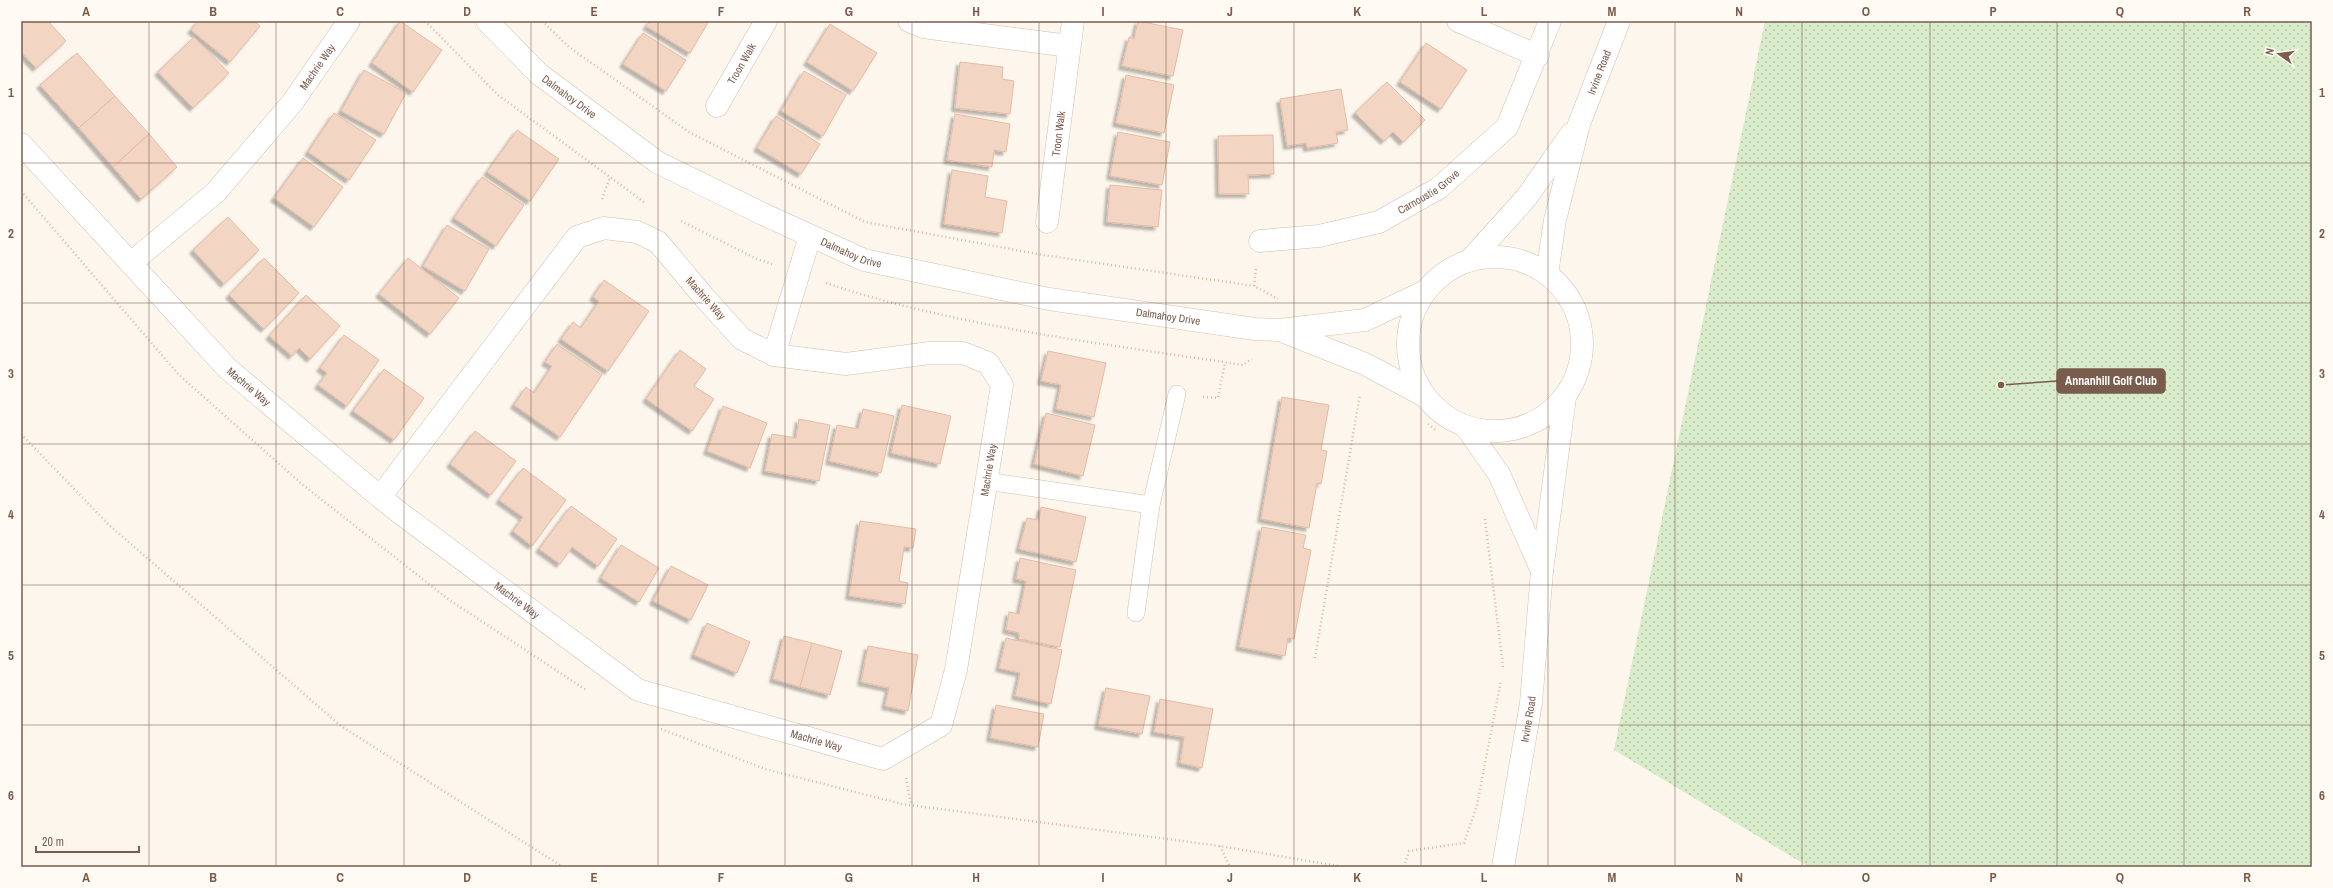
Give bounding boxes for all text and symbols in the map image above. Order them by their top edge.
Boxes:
text: A [82,3,90,20]
text: B [209,3,217,20]
text: C [336,3,344,20]
text: D [463,3,471,20]
text: E [590,3,598,20]
text: F [718,3,725,20]
text: G [845,3,853,20]
text: H [972,3,980,20]
text: I [1102,3,1105,20]
text: J [1227,3,1233,20]
text: K [1353,3,1361,20]
text: L [1481,3,1488,20]
text: M [1608,3,1617,20]
text: N [1735,3,1743,20]
text: O [1862,3,1870,20]
text: P [1989,3,1997,20]
text: Q [2116,3,2124,20]
text: R [2243,3,2251,20]
north arrow [2259,34,2299,74]
street label: Troon Walk [724,40,759,87]
street label: Machrie Way [296,41,338,92]
text: N [2262,47,2277,56]
street label: Irvine Road [1584,48,1614,97]
street label: Dalmahoy Drive [539,72,599,122]
text: 1 [8,84,14,101]
text: 1 [2319,84,2325,101]
street label: Troon Walk [1049,110,1068,157]
street label: Carnoustie Grove [1395,166,1462,217]
text: 2 [8,225,14,242]
text: 2 [2319,225,2325,242]
street label: Dalmahoy Drive [818,234,883,271]
street label: Machrie Way [683,274,729,323]
street label: Dalmahoy Drive [1135,305,1201,328]
street label: Machrie Way [224,364,274,409]
text: 3 [8,365,14,382]
text: 3 [2319,365,2325,382]
callout: Annanhill Golf Club [2057,369,2165,393]
text: Annanhill Golf Club [2065,373,2157,389]
street label: Machrie Way [977,442,999,497]
text: 4 [8,506,14,523]
text: 4 [2319,506,2325,523]
street label: Machrie Way [492,579,543,622]
text: 5 [8,647,14,664]
text: 5 [2319,647,2325,664]
street label: Irvine Road [1517,695,1539,743]
street label: Machrie Way [789,726,844,754]
text: 6 [8,787,14,804]
text: 6 [2319,787,2325,804]
scale bar [36,828,139,854]
text: 20 m [42,834,64,850]
text: A [82,869,90,886]
text: B [209,869,217,886]
text: C [336,869,344,886]
text: D [463,869,471,886]
text: E [590,869,598,886]
text: F [718,869,725,886]
text: G [845,869,853,886]
text: H [972,869,980,886]
text: I [1102,869,1105,886]
text: J [1227,869,1233,886]
text: K [1353,869,1361,886]
text: L [1481,869,1488,886]
text: M [1608,869,1617,886]
text: N [1735,869,1743,886]
text: O [1862,869,1870,886]
text: P [1989,869,1997,886]
text: Q [2116,869,2124,886]
text: R [2243,869,2251,886]

